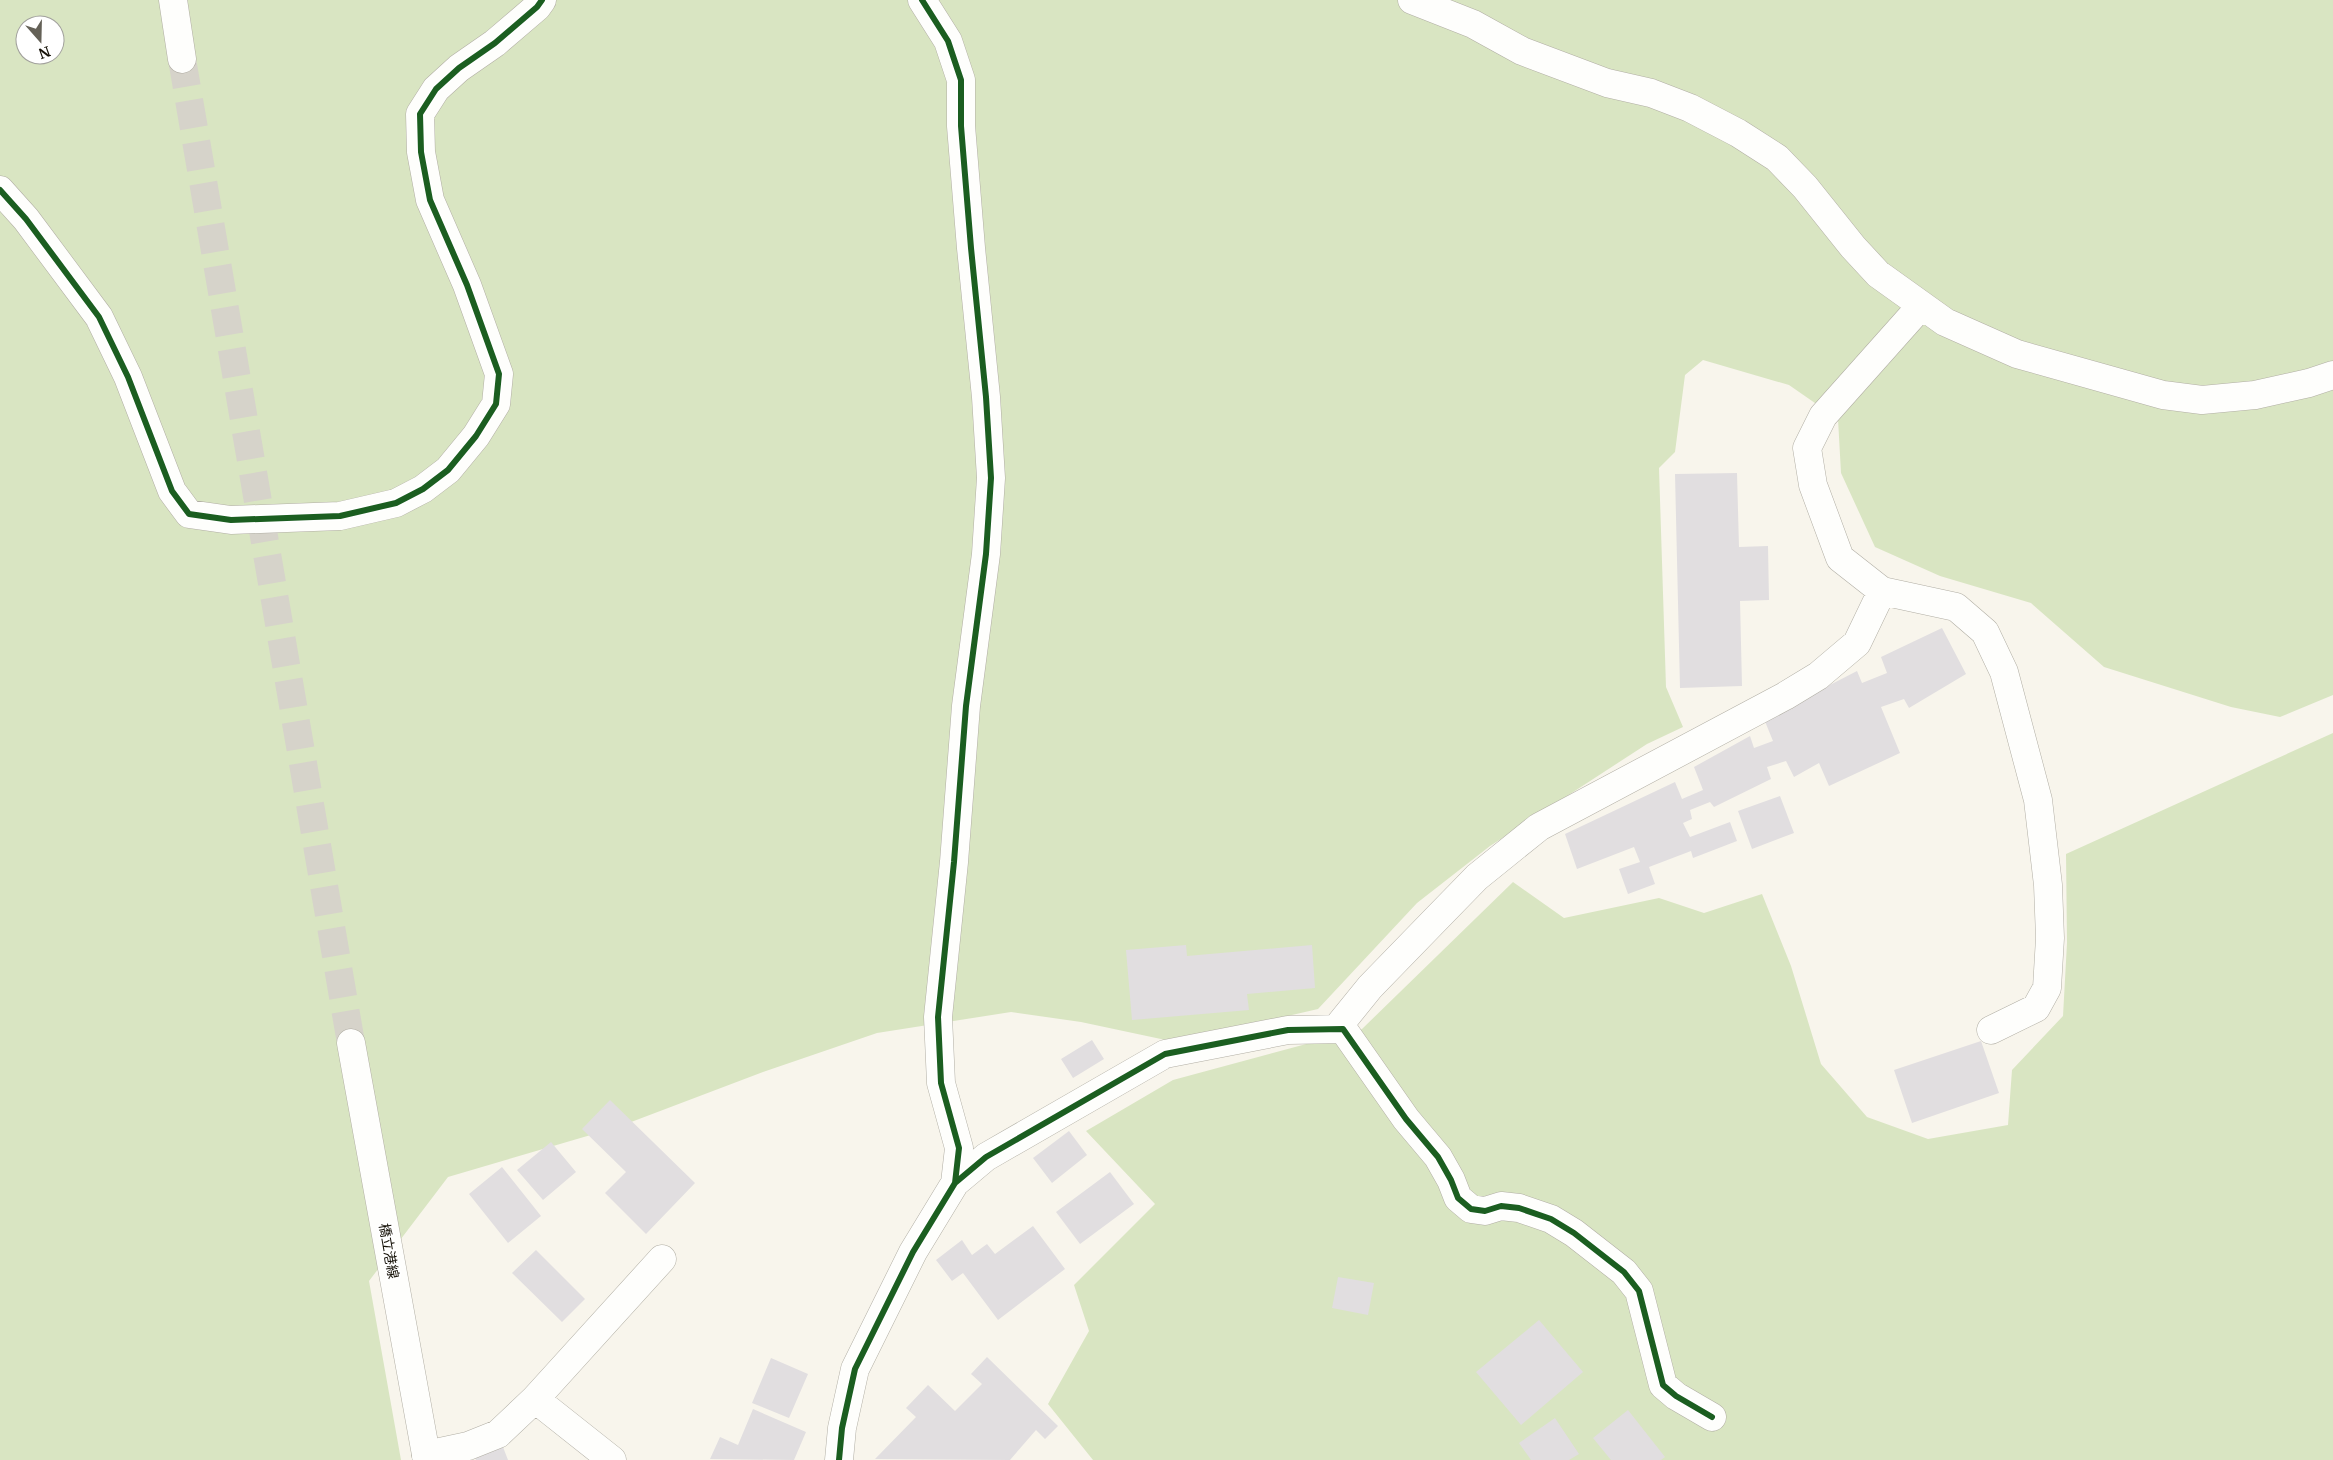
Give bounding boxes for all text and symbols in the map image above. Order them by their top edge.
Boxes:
north arrow [15,15,65,65]
text: N [36,42,53,63]
street label: 橋立港線 [375,1222,403,1280]

